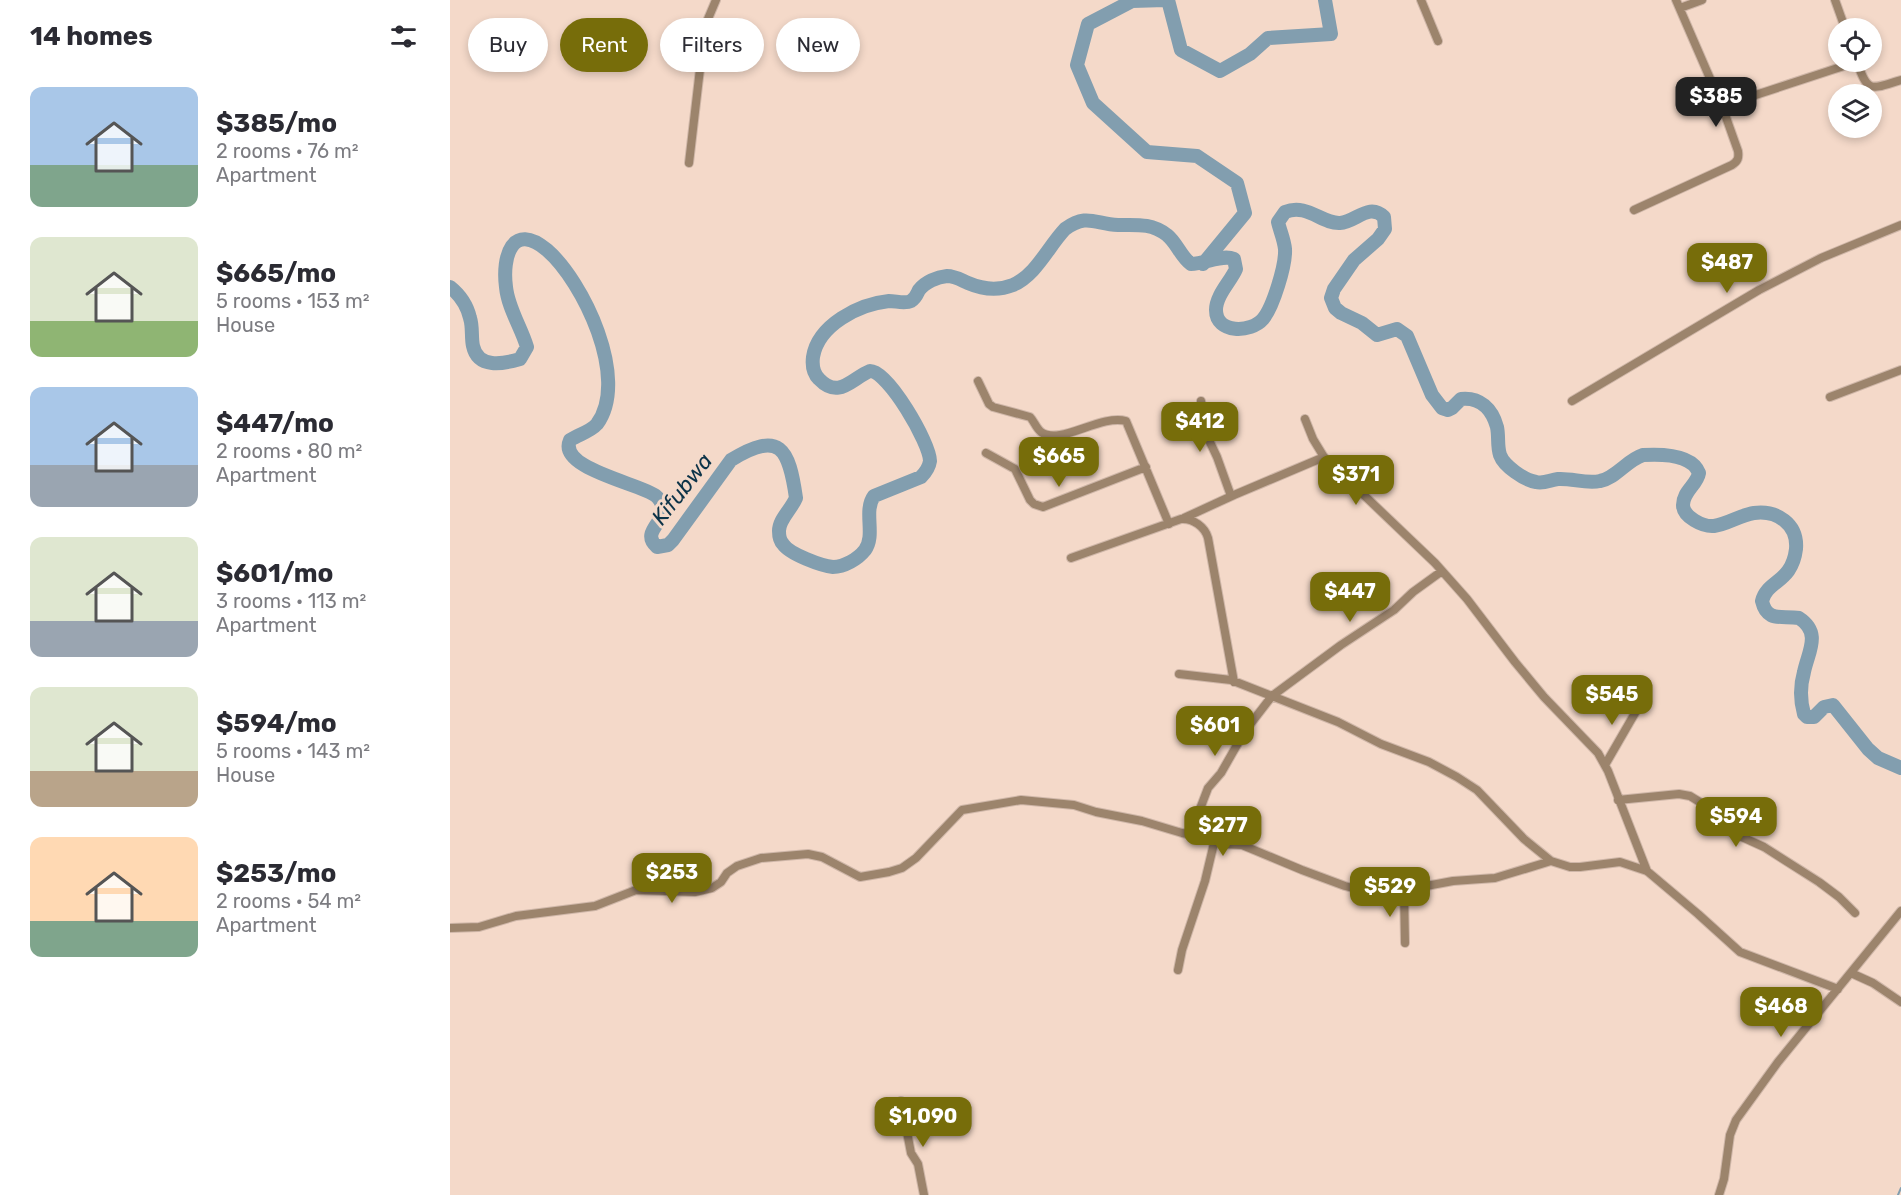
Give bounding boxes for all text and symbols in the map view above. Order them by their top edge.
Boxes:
chip: Buy [468,18,548,72]
chip: Rent [560,18,648,72]
chip: Filters [660,18,764,72]
chip: New [776,18,860,72]
map controls [1828,18,1882,138]
button: locate [1828,18,1882,72]
icon: filters [387,20,420,53]
text: 14 homes [30,21,153,52]
pin: $385 [1680,77,1752,128]
text: $385 [1690,84,1743,108]
button: layers [1828,84,1882,138]
text: $385/mo [216,108,337,139]
icon: home [78,111,150,183]
text: 2 rooms · 76 m² [216,139,359,163]
text: Apartment [216,163,317,187]
pin: $487 [1691,243,1763,294]
text: $487 [1701,250,1753,274]
text: $665/mo [216,258,336,289]
icon: home [78,261,150,333]
text: 5 rooms · 153 m² [216,289,370,313]
text: House [216,313,275,337]
pin: $412 [1164,402,1236,453]
text: $447/mo [216,408,334,439]
text: $412 [1175,409,1225,433]
icon: home [78,411,150,483]
pin: $665 [1023,437,1095,488]
text: 2 rooms · 80 m² [216,439,362,463]
text: $665 [1033,444,1085,468]
water label: Kifubwa [646,448,718,530]
pin: $371 [1320,455,1392,506]
text: $371 [1332,462,1380,486]
text: Apartment [216,463,317,487]
text: $601/mo [216,558,333,589]
icon: home [78,561,150,633]
pin: $447 [1314,572,1386,623]
text: $447 [1324,579,1376,603]
text: 3 rooms · 113 m² [216,589,366,613]
text: Apartment [216,613,317,637]
pin: $545 [1576,675,1648,726]
text: $545 [1586,682,1638,706]
pin: $601 [1179,706,1251,757]
text: $594/mo [216,708,337,739]
icon: home [78,711,150,783]
text: $601 [1190,713,1240,737]
text: 5 rooms · 143 m² [216,739,370,763]
text: House [216,763,275,787]
pin: $594 [1700,797,1772,848]
text: $594 [1710,804,1762,828]
pin: $277 [1187,806,1259,857]
text: $277 [1198,813,1248,837]
pin: $253 [636,853,708,904]
text: $253/mo [216,858,336,889]
text: $253 [646,860,698,884]
icon: home [78,861,150,933]
pin: $529 [1354,867,1426,918]
text: $529 [1364,874,1416,898]
text: 2 rooms · 54 m² [216,889,361,913]
text: Apartment [216,913,317,937]
pin: $468 [1745,987,1817,1038]
text: $468 [1754,994,1808,1018]
pin: $1,090 [874,1097,972,1148]
text: $1,090 [889,1104,957,1128]

